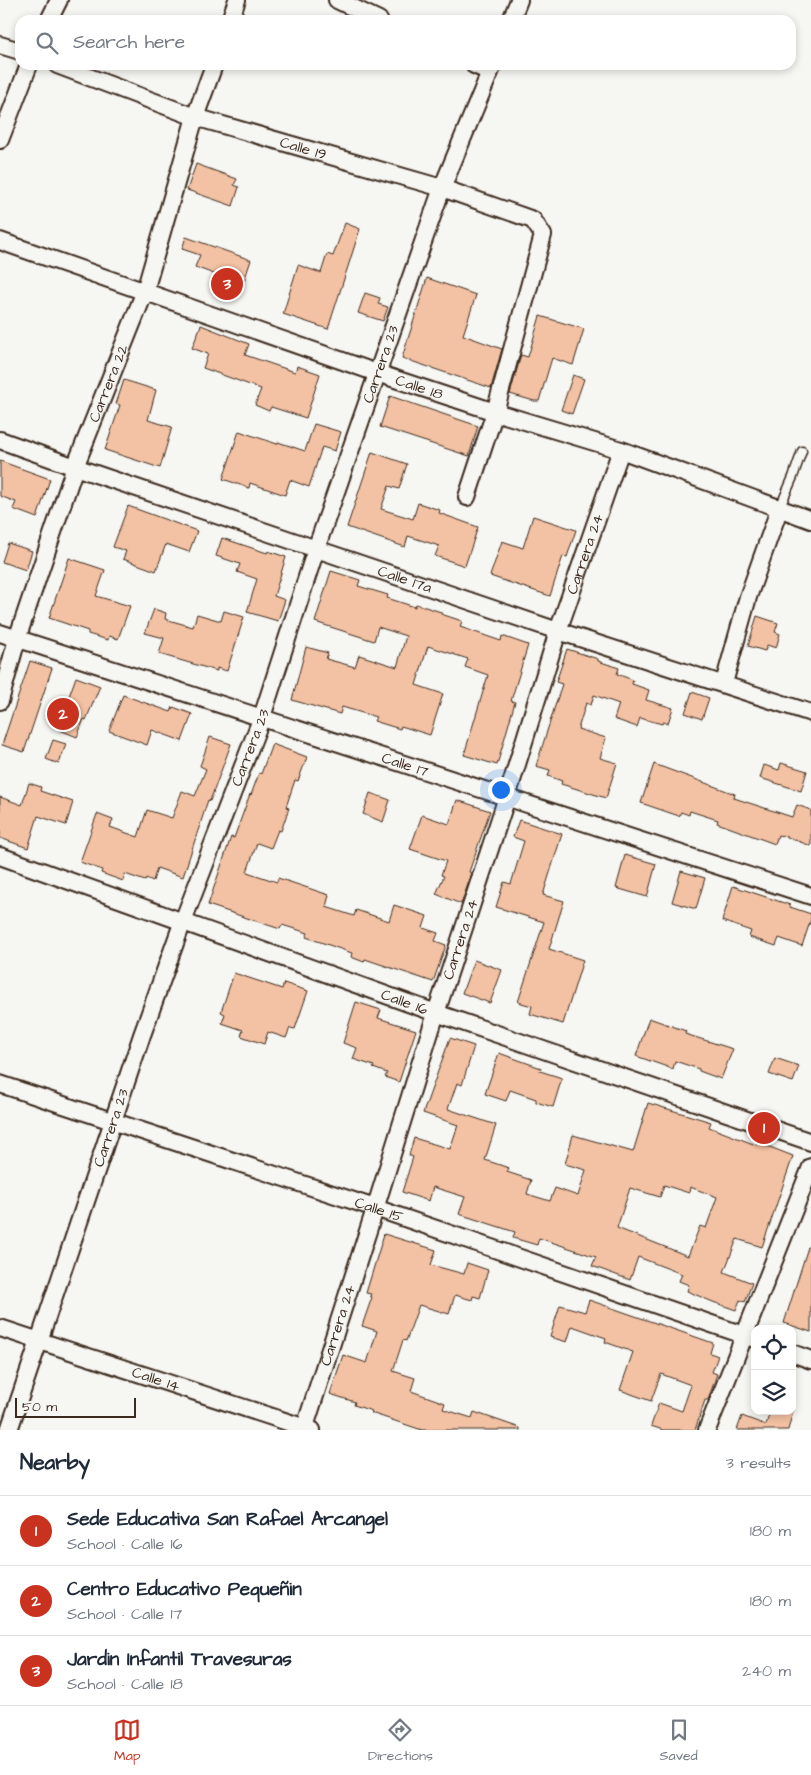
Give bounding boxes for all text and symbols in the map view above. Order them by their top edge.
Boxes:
search box [15,15,796,70]
icon: search [33,29,61,57]
text: Search here [73,29,185,56]
street label: Calle 19 [277,131,329,165]
pin: 3 [211,265,243,303]
street label: Carrera 23 [357,322,404,406]
street label: Carrera 22 [83,341,133,425]
street label: Calle 18 [393,369,446,405]
street label: Carrera 24 [561,511,608,597]
street label: Calle 17a [375,560,435,598]
pin: 2 [47,695,79,733]
street label: Carrera 23 [226,706,275,789]
street label: Calle 17 [379,747,431,782]
your location [488,777,514,803]
street label: Carrera 24 [437,896,483,982]
street label: Calle 16 [378,984,431,1020]
street label: Carrera 23 [88,1086,134,1169]
pin: 1 [748,1109,780,1147]
street label: Calle 15 [352,1192,406,1227]
street label: Carrera 24 [315,1282,360,1368]
map controls [751,1325,796,1415]
button: locate [751,1325,796,1370]
street label: Calle 14 [129,1361,183,1397]
button: layers [751,1370,796,1415]
scale bar [15,1395,136,1418]
text: 50 m [22,1397,57,1417]
text: Nearby [20,1448,90,1477]
text: 3 results [726,1452,791,1474]
text: Sede Educativa San Rafael Arcangel [67,1506,388,1533]
text: 1 [35,1520,37,1542]
text: 180 m [750,1520,791,1542]
text: School · Calle 16 [67,1533,183,1555]
text: Centro Educativo Pequeñin [67,1576,302,1603]
text: 2 [31,1590,41,1612]
text: 180 m [750,1590,791,1612]
text: School · Calle 17 [67,1603,182,1625]
text: Jardin Infantil Travesuras [67,1646,292,1673]
text: 3 [32,1660,40,1682]
text: 240 m [742,1660,791,1682]
text: School · Calle 18 [67,1673,183,1695]
tab: Map [113,1716,141,1766]
tab: Directions [368,1716,433,1766]
tab: Saved [660,1716,698,1766]

